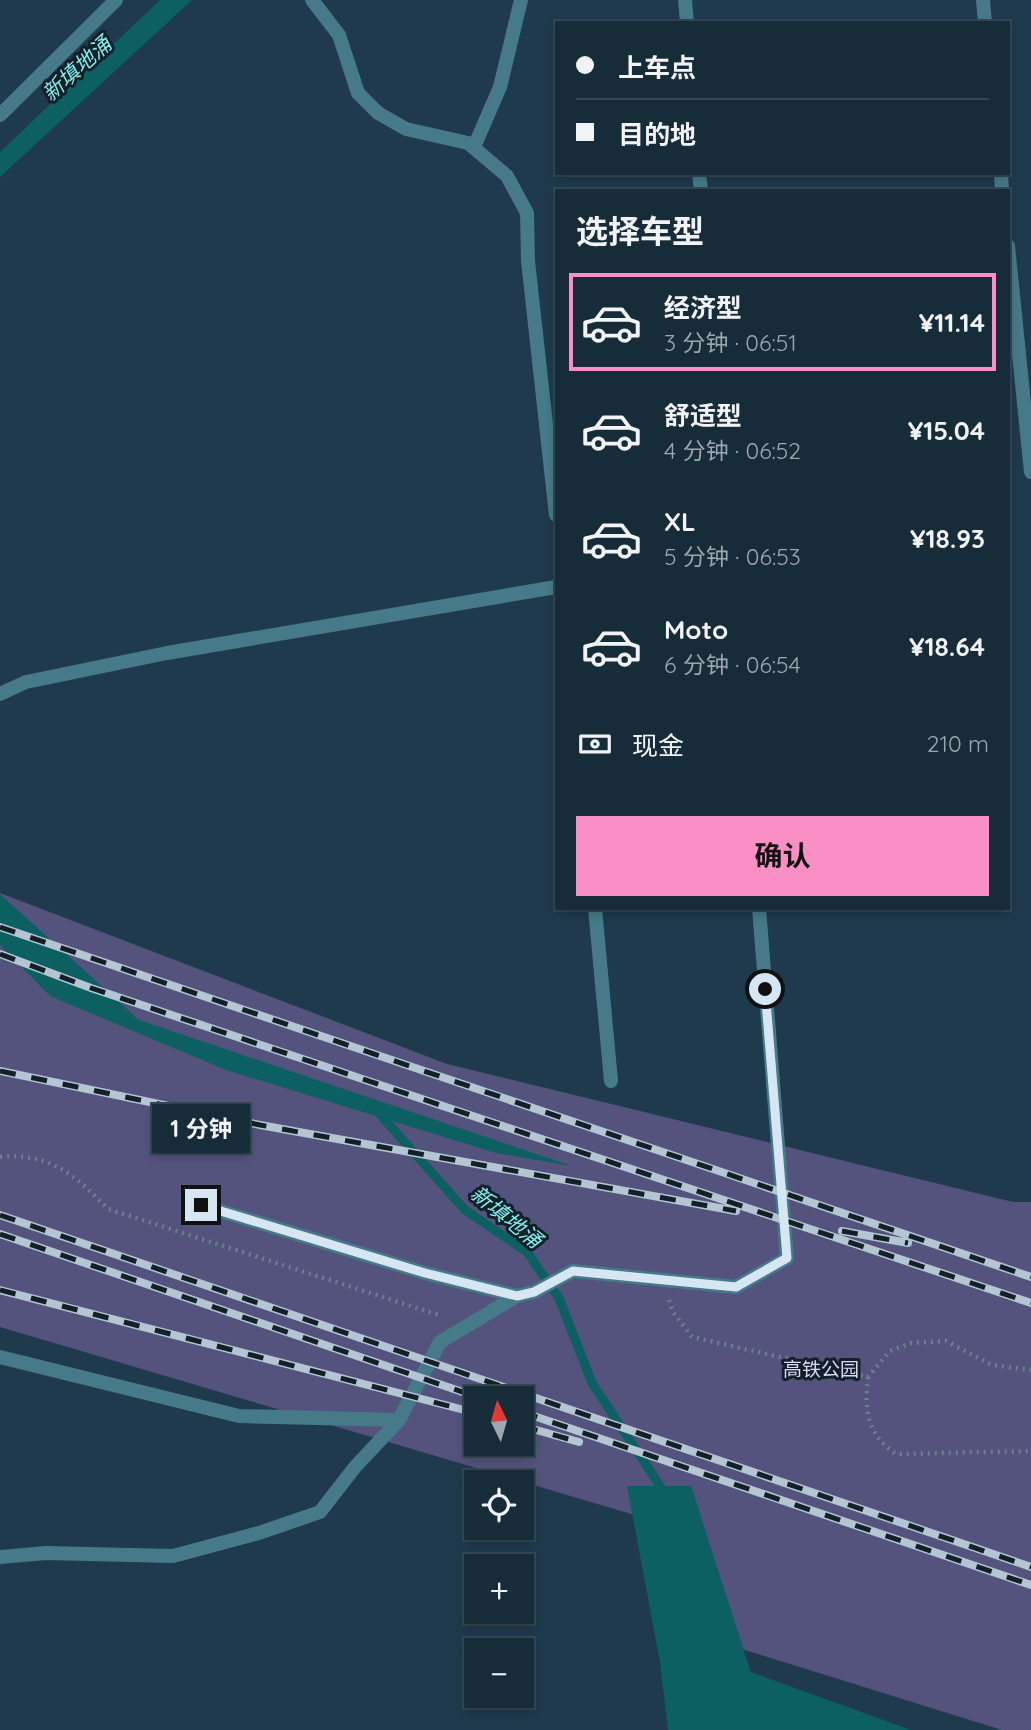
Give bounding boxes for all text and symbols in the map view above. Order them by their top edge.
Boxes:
water label: 新填地涌 [36,29,118,106]
text: 上车点 [618,51,696,84]
text: 目的地 [618,118,696,151]
text: 选择车型 [576,211,704,251]
icon: car [580,291,643,354]
text: 经济型 [664,291,742,324]
text: ¥11.14 [919,306,985,339]
text: 3 分钟 · 06:51 [664,328,797,357]
icon: car [580,399,643,462]
text: 舒适型 [664,399,742,432]
text: ¥15.04 [908,414,985,447]
text: 4 分钟 · 06:52 [664,436,801,465]
text: XL [664,505,696,538]
icon: car [580,507,643,570]
text: ¥18.93 [910,522,985,555]
text: 5 分钟 · 06:53 [664,542,801,571]
text: Moto [664,613,728,646]
icon: car [580,615,643,678]
text: ¥18.64 [909,630,985,663]
text: 6 分钟 · 06:54 [664,650,801,679]
icon: cash [576,725,614,763]
text: 现金 [632,729,684,762]
text: 210 m [927,729,989,758]
button: 确认 [576,816,989,896]
route start [749,973,781,1005]
callout: 1 分钟 [152,1104,250,1152]
text: 1 分钟 [170,1114,232,1143]
water label: 新填地涌 [466,1180,549,1254]
route end [185,1189,217,1221]
park label: 高铁公园 [783,1357,859,1381]
north arrow [464,1386,534,1456]
map controls [464,1386,534,1708]
button: locate [464,1470,534,1540]
button: + [464,1554,534,1624]
button: − [464,1638,534,1708]

